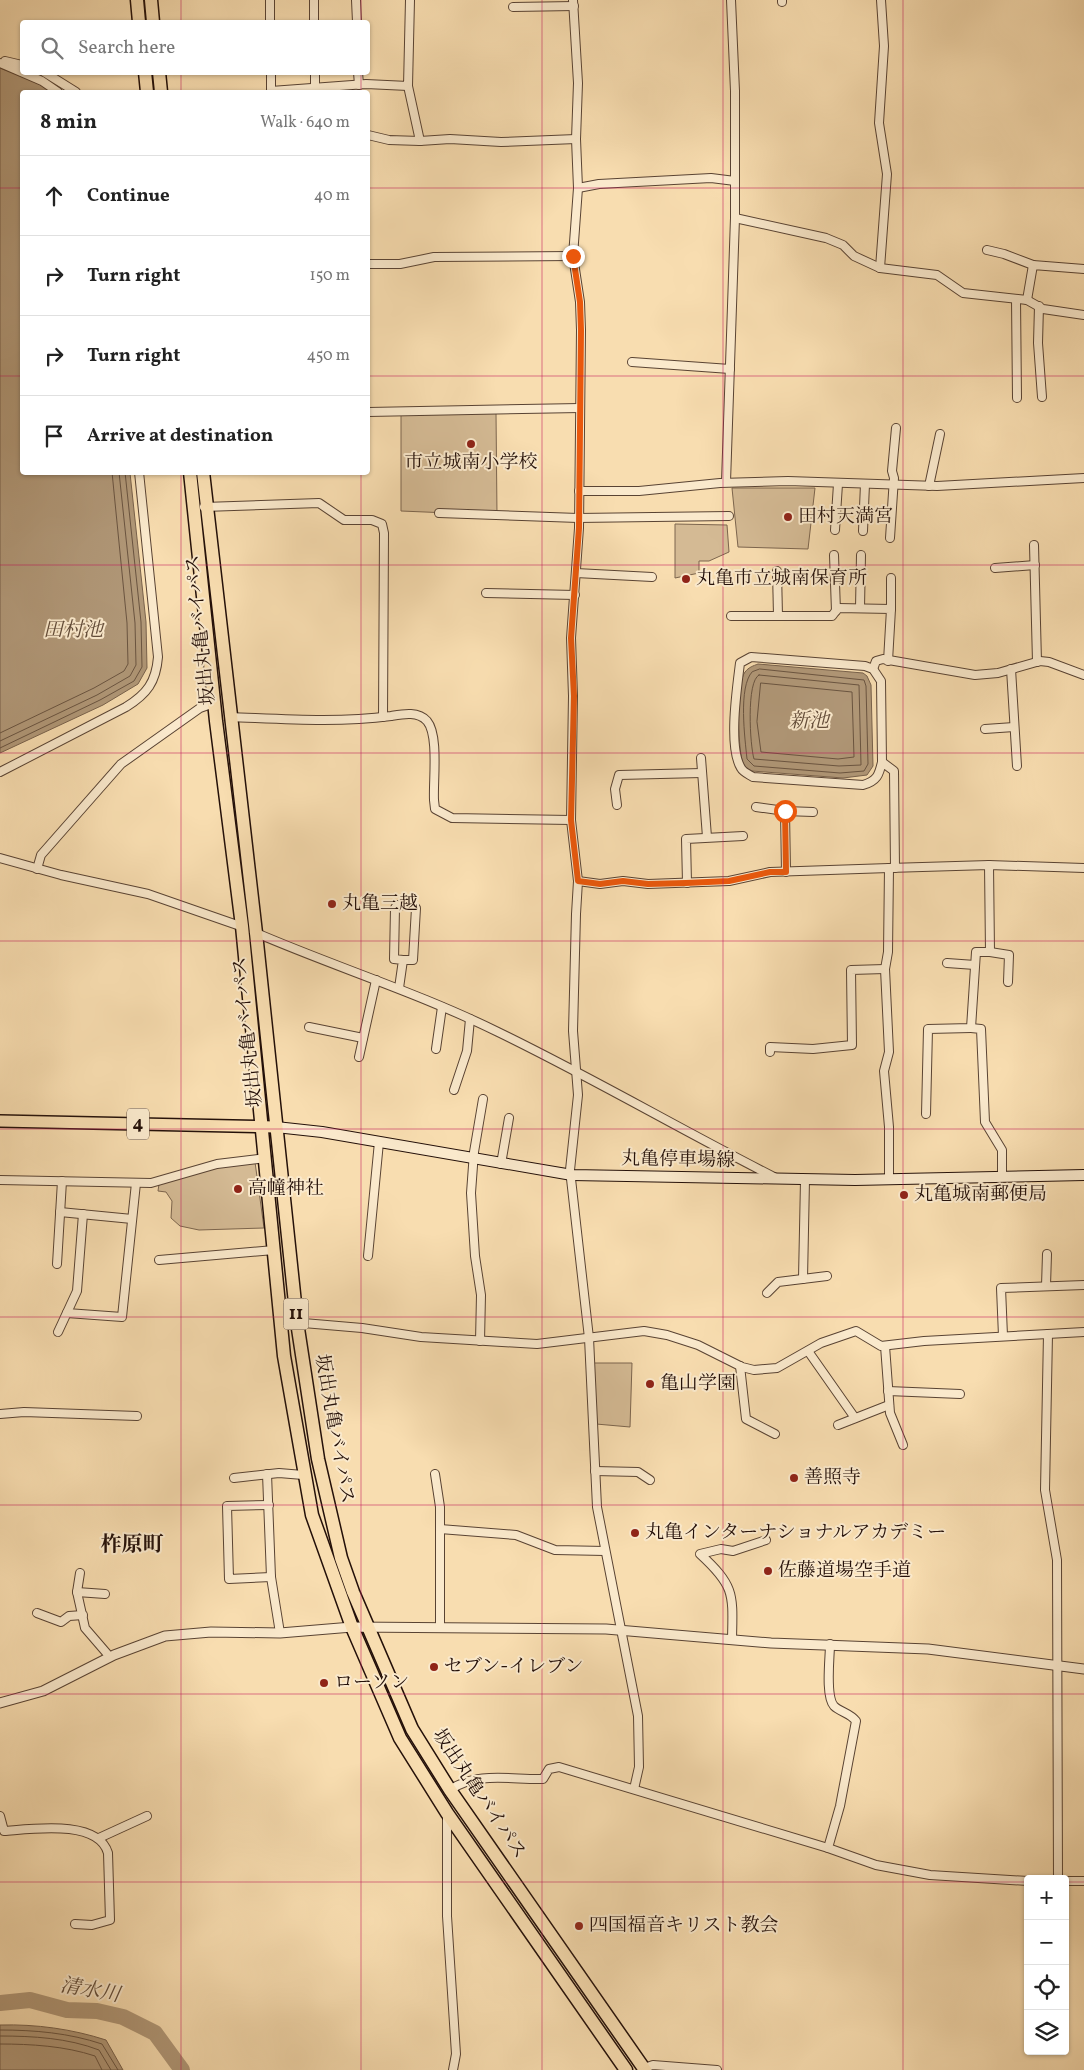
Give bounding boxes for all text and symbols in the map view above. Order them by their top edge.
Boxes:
search box [20,20,370,75]
icon: search [38,34,66,62]
text: Search here [78,35,175,61]
text: 8 min [40,108,97,137]
text: Walk · 640 m [260,112,350,134]
icon: ahead [40,182,68,210]
text: Continue [87,183,170,209]
text: 40 m [314,185,350,207]
route end [562,245,585,268]
icon: right [40,262,68,290]
text: Turn right [87,263,180,289]
text: 150 m [309,265,350,287]
icon: right [40,342,68,370]
text: Turn right [87,343,180,369]
text: 450 m [307,345,350,367]
icon: arrive [40,422,68,450]
text: Arrive at destination [87,423,273,449]
marker: 市立城南小学校 [465,438,477,450]
place label: 市立城南小学校 [404,450,538,476]
place label: 田村天満宮 [798,504,893,530]
marker: 田村天満宮 [782,511,794,523]
street label: 坂出丸亀バイパス [180,553,222,707]
place label: 丸亀市立城南保育所 [696,566,867,592]
marker: 丸亀市立城南保育所 [680,573,692,585]
water label: 田村池 [43,617,105,645]
water label: 新池 [789,708,831,736]
route start [774,800,797,823]
place label: 丸亀三越 [342,891,418,917]
marker: 丸亀三越 [326,898,338,910]
street label: 坂出丸亀バイパス [227,955,269,1109]
road number: 4 [127,1108,149,1140]
street label: 丸亀停車場線 [621,1146,735,1174]
place label: 高幢神社 [248,1176,324,1202]
place label: 丸亀城南郵便局 [914,1182,1047,1208]
marker: 高幢神社 [232,1183,244,1195]
marker: 丸亀城南郵便局 [898,1189,910,1201]
road number: 11 [284,1298,308,1330]
street label: 坂出丸亀バイパス [308,1352,360,1506]
place label: 亀山学園 [660,1371,736,1397]
marker: 亀山学園 [644,1378,656,1390]
place label: 善照寺 [804,1465,861,1491]
marker: 善照寺 [788,1472,800,1484]
place label: 丸亀インターナショナルアカデミー [645,1520,946,1546]
marker: 丸亀インターナショナルアカデミー [629,1527,641,1539]
district label: 柞原町 [101,1531,164,1560]
place label: 佐藤道場空手道 [778,1558,911,1584]
marker: 佐藤道場空手道 [762,1565,774,1577]
place label: セブン-イレブン [444,1654,583,1680]
marker: セブン-イレブン [428,1661,440,1673]
place label: ローソン [334,1670,409,1696]
marker: ローソン [318,1677,330,1689]
street label: 坂出丸亀バイパス [426,1724,532,1864]
map controls [1024,1875,1069,2055]
button: + [1024,1875,1069,1920]
place label: 四国福音キリスト教会 [589,1913,779,1939]
marker: 四国福音キリスト教会 [573,1920,585,1932]
button: − [1024,1920,1069,1965]
button: locate [1024,1965,1069,2010]
water label: 清水川 [58,1972,124,2010]
button: layers [1024,2010,1069,2055]

